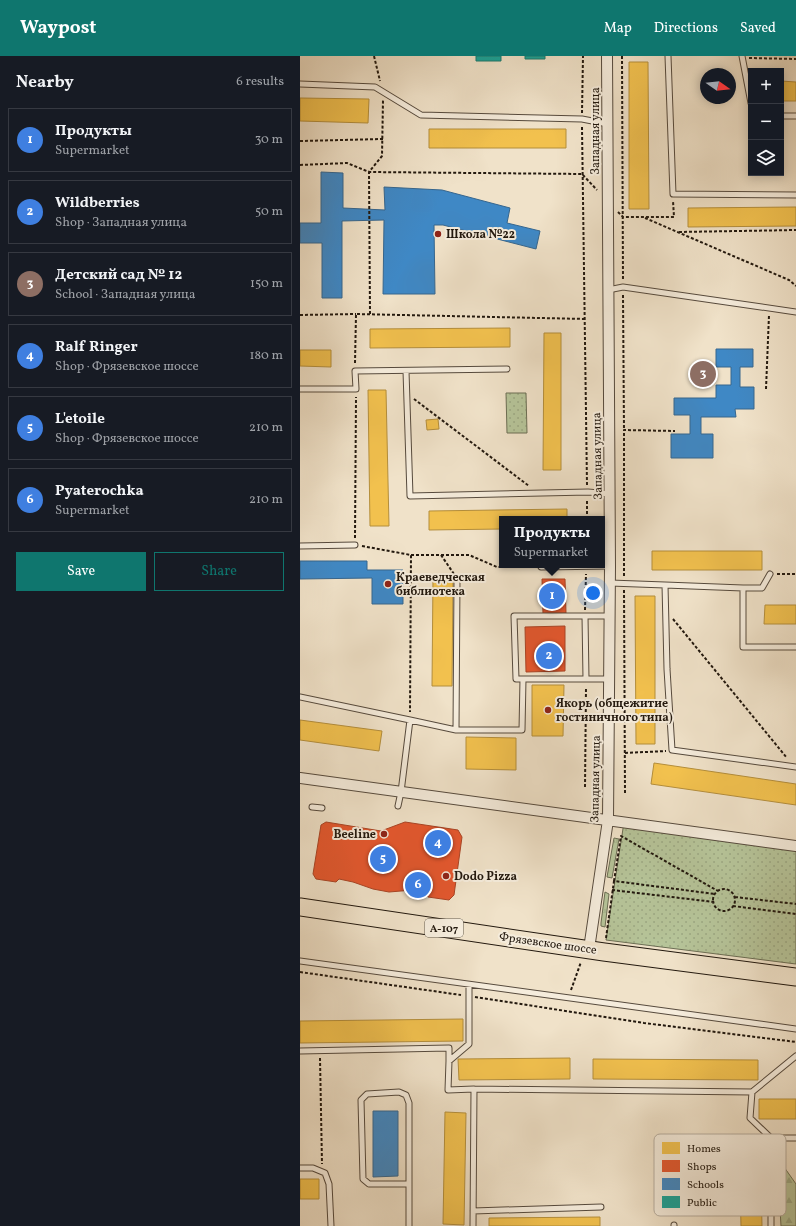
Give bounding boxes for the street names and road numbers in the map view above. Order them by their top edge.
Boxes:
street label: Западная улица [588,87,604,175]
street label: Западная улица [589,412,607,500]
street label: Западная улица [587,735,605,823]
road number: А-107 [425,919,463,937]
street label: Фрязевское шоссе [498,929,598,959]

